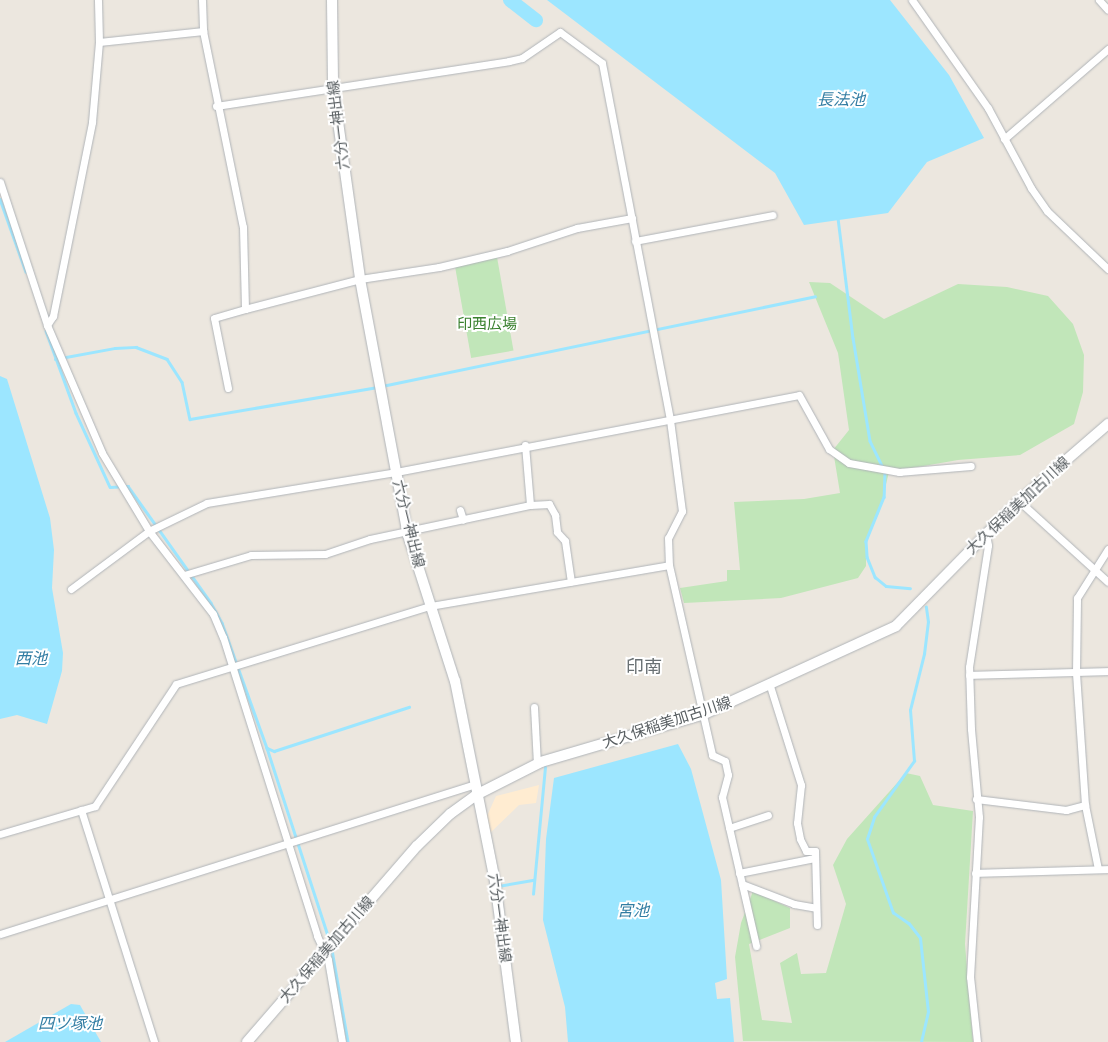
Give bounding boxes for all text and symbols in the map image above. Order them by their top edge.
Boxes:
street label: 六分一神出線 [325,79,353,171]
water label: 長法池 [817,90,865,110]
park label: 印西広場 [457,316,517,334]
street label: 大久保稲美加古川線 [962,453,1074,559]
street label: 六分一神出線 [388,478,428,570]
water label: 西池 [15,649,47,669]
district label: 印南 [626,656,662,678]
street label: 大久保稲美加古川線 [600,694,734,752]
street label: 六分一神出線 [484,872,514,964]
street label: 大久保稲美加古川線 [276,893,378,1007]
water label: 宮池 [617,901,649,921]
water label: 四ツ塚池 [38,1014,102,1034]

